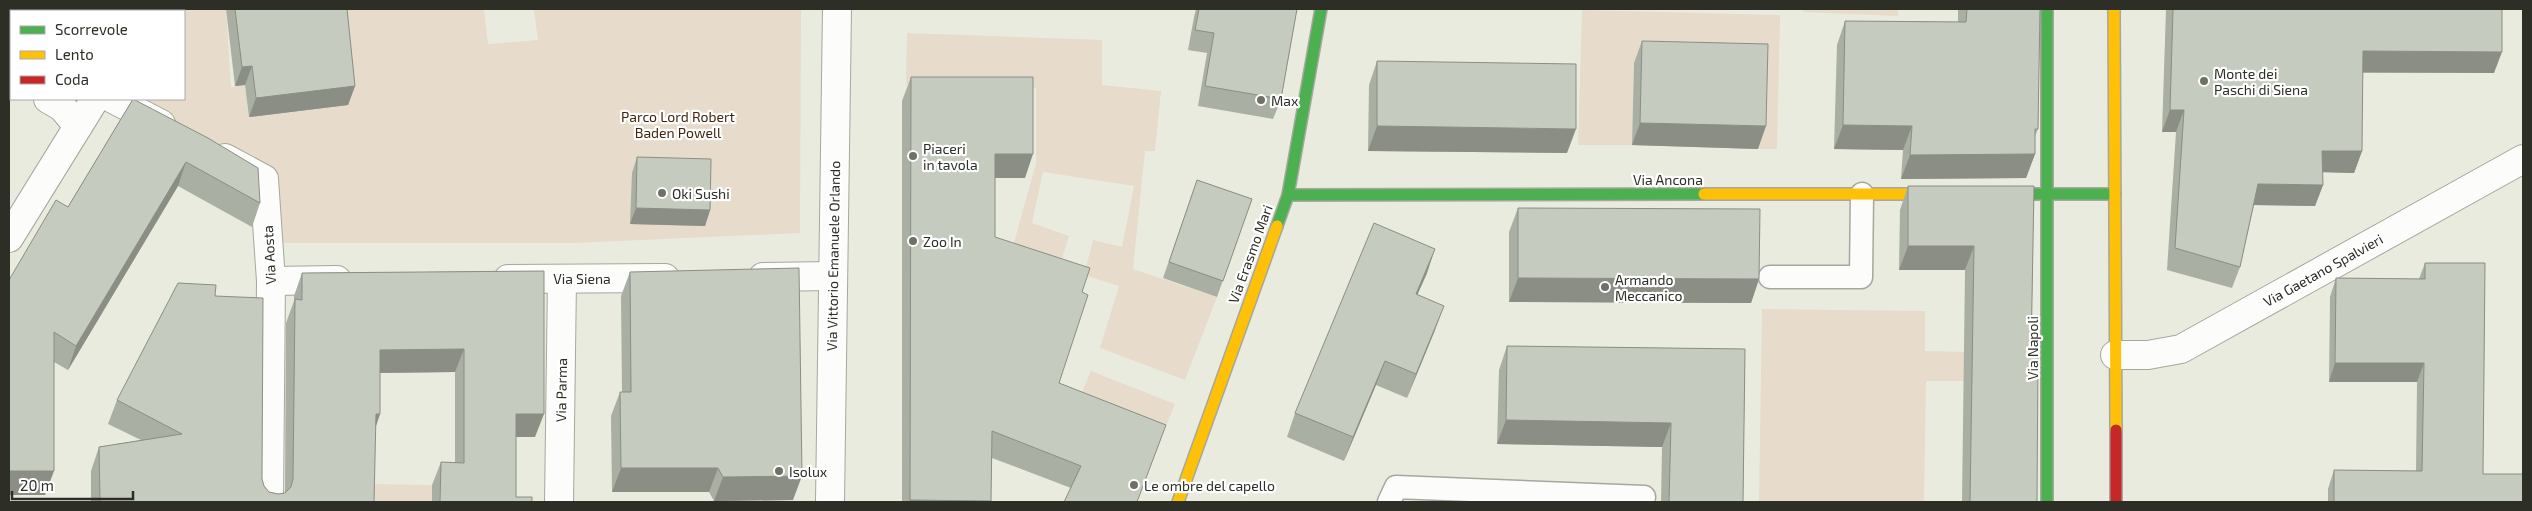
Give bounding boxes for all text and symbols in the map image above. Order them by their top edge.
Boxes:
legend [10,10,185,100]
text: Scorrevole [55,20,128,38]
text: Lento [55,45,94,63]
place label: Monte dei Paschi di Siena [2214,65,2308,98]
text: Coda [55,70,89,88]
marker: Monte dei Paschi di Siena [2198,75,2210,87]
place label: Max [1271,92,1299,109]
marker: Max [1255,94,1267,106]
park label: Parco Lord Robert Baden Powell [621,108,735,141]
place label: Piaceri in tavola [923,140,978,173]
marker: Piaceri in tavola [907,150,919,162]
street label: Via Vittorio Emanuele Orlando [823,161,843,351]
street label: Via Ancona [1633,171,1703,188]
place label: Oki Sushi [672,185,730,202]
marker: Oki Sushi [656,187,668,199]
street label: Via Erasmo Mari [1224,202,1276,306]
street label: Via Aosta [259,225,279,285]
street label: Via Gaetano Spalvieri [2260,230,2386,310]
place label: Zoo In [923,233,962,250]
marker: Zoo In [907,235,919,247]
street label: Via Siena [553,270,611,287]
place label: Armando Meccanico [1615,271,1682,304]
marker: Armando Meccanico [1599,281,1611,293]
street label: Via Napoli [2024,316,2041,380]
street label: Via Parma [552,358,570,422]
place label: Isolux [789,463,828,480]
marker: Isolux [773,465,785,477]
scale bar [12,468,134,500]
text: 20 m [20,476,54,494]
place label: Le ombre del capello [1144,477,1275,494]
marker: Le ombre del capello [1128,479,1140,491]

